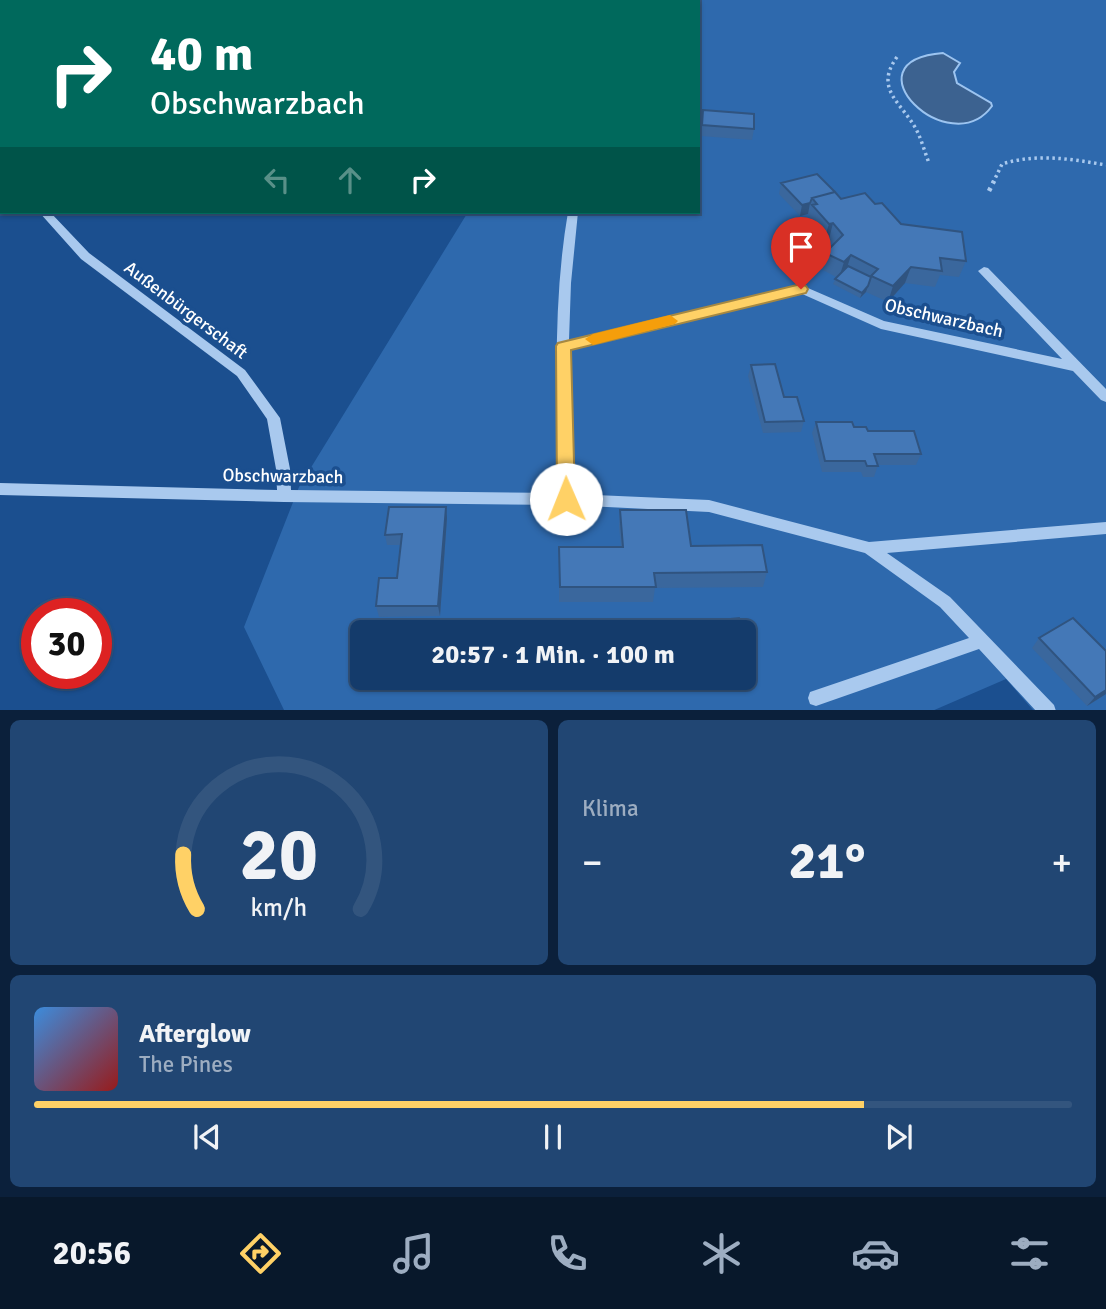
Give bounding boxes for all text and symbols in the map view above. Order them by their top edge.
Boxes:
text: 40 m [150,24,253,84]
icon: right [35,28,126,119]
text: Obschwarzbach [150,84,365,123]
icon: left [258,161,296,199]
icon: ahead [331,161,369,199]
icon: right [404,161,442,199]
pin [771,217,831,289]
icon: arrive [782,228,820,266]
street label: Außenbürgerschaft [120,256,252,364]
street label: Obschwarzbach [883,294,1005,342]
position arrow [529,462,603,536]
street label: Obschwarzbach [222,464,344,488]
speed limit sign: 30 [21,598,112,689]
text: 20:57 · 1 Min. · 100 m [431,639,675,671]
text: Klima [582,794,639,823]
text: 20 [240,811,318,900]
text: 21° [789,829,865,893]
text: − [582,839,603,886]
text: + [1051,839,1072,886]
text: km/h [251,891,307,922]
text: Afterglow [139,1018,251,1050]
text: The Pines [139,1050,233,1079]
icon: previous [188,1118,226,1156]
icon: pause [534,1118,572,1156]
icon: next [880,1118,918,1156]
icon: directions [236,1229,285,1278]
icon: music [389,1229,438,1278]
icon: phone [543,1229,592,1278]
icon: climate [697,1229,746,1278]
icon: car [851,1229,900,1278]
icon: filters [1005,1229,1054,1278]
text: 20:56 [52,1234,131,1273]

